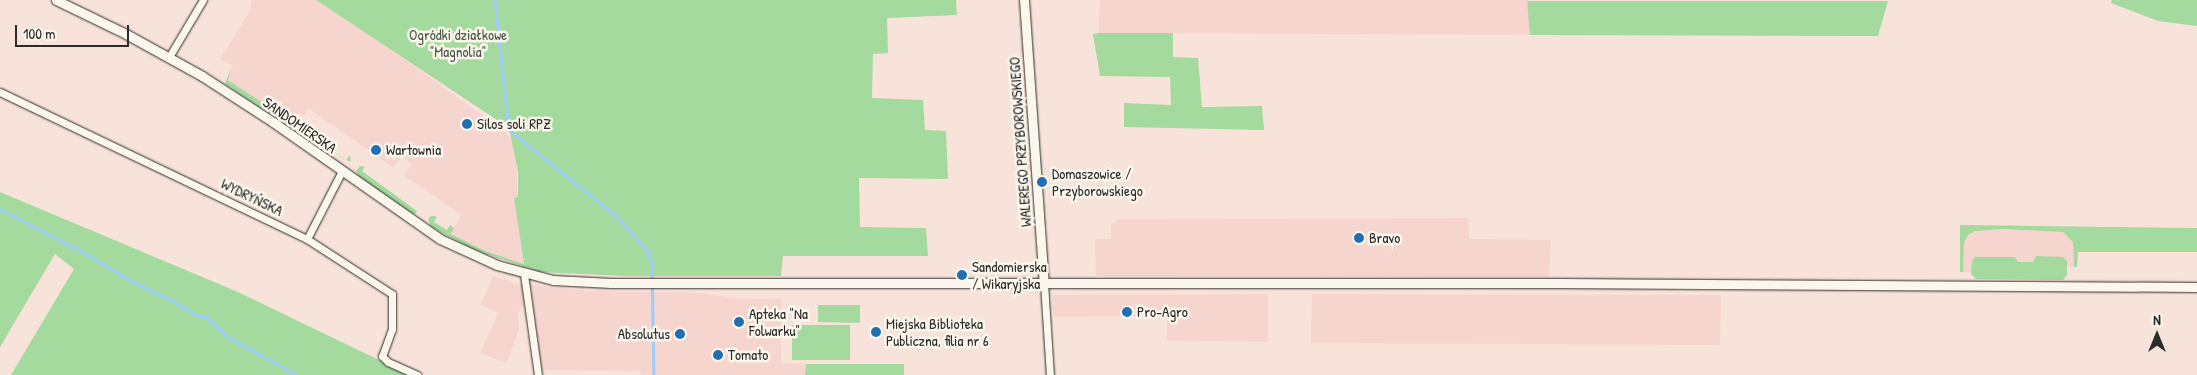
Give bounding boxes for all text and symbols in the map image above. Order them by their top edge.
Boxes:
scale bar [18,15,131,47]
text: 100 m [23,23,56,44]
park label: Ogródki działkowe "Magnolia" [409,25,507,60]
street label: WALEREGO PRZYBOROWSKIEGO [1005,56,1035,228]
street label: SANDOMIERSKA [260,93,340,157]
place label: Silos soli RPZ [477,115,551,133]
marker: Silos soli RPZ [461,118,473,130]
place label: Wartownia [386,141,441,159]
marker: Wartownia [370,144,382,156]
place label: Domaszowice / Przyborowskiego [1052,164,1143,199]
street label: WYDRYŃSKA [218,174,286,220]
marker: Domaszowice / Przyborowskiego [1036,176,1048,188]
place label: Bravo [1369,229,1400,247]
marker: Bravo [1353,232,1365,244]
place label: Sandomierska / Wikaryjska [972,257,1047,292]
marker: Sandomierska / Wikaryjska [956,269,968,281]
place label: Pro-Agro [1137,303,1188,321]
place label: Apteka "Na Folwarku" [749,304,808,339]
marker: Pro-Agro [1121,306,1133,318]
north arrow [2132,310,2182,360]
text: N [2153,310,2161,329]
place label: Miejska Biblioteka Publiczna, filia nr 6 [886,314,989,349]
marker: Apteka "Na Folwarku" [733,316,745,328]
place label: Absolutus [618,325,670,343]
marker: Miejska Biblioteka Publiczna, filia nr 6 [870,326,882,338]
marker: Absolutus [674,328,686,340]
place label: Tomato [728,346,768,364]
marker: Tomato [712,349,724,361]

